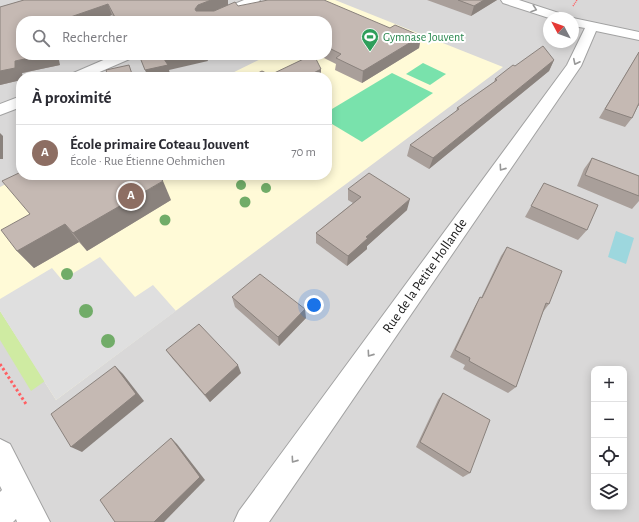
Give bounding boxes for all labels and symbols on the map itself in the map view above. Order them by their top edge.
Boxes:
one-way arrow [530,4,537,13]
north arrow [543,12,579,48]
sports icon: Gymnase Jouvent [360,27,380,52]
place label: Gymnase Jouvent [383,31,464,44]
one-way arrow [573,58,581,65]
one-way arrow [499,164,506,171]
pin: A [118,181,144,211]
street label: Rue de la Petite Hollande [380,216,470,336]
your location [304,295,324,315]
one-way arrow [367,350,374,357]
one-way arrow [292,456,299,463]

